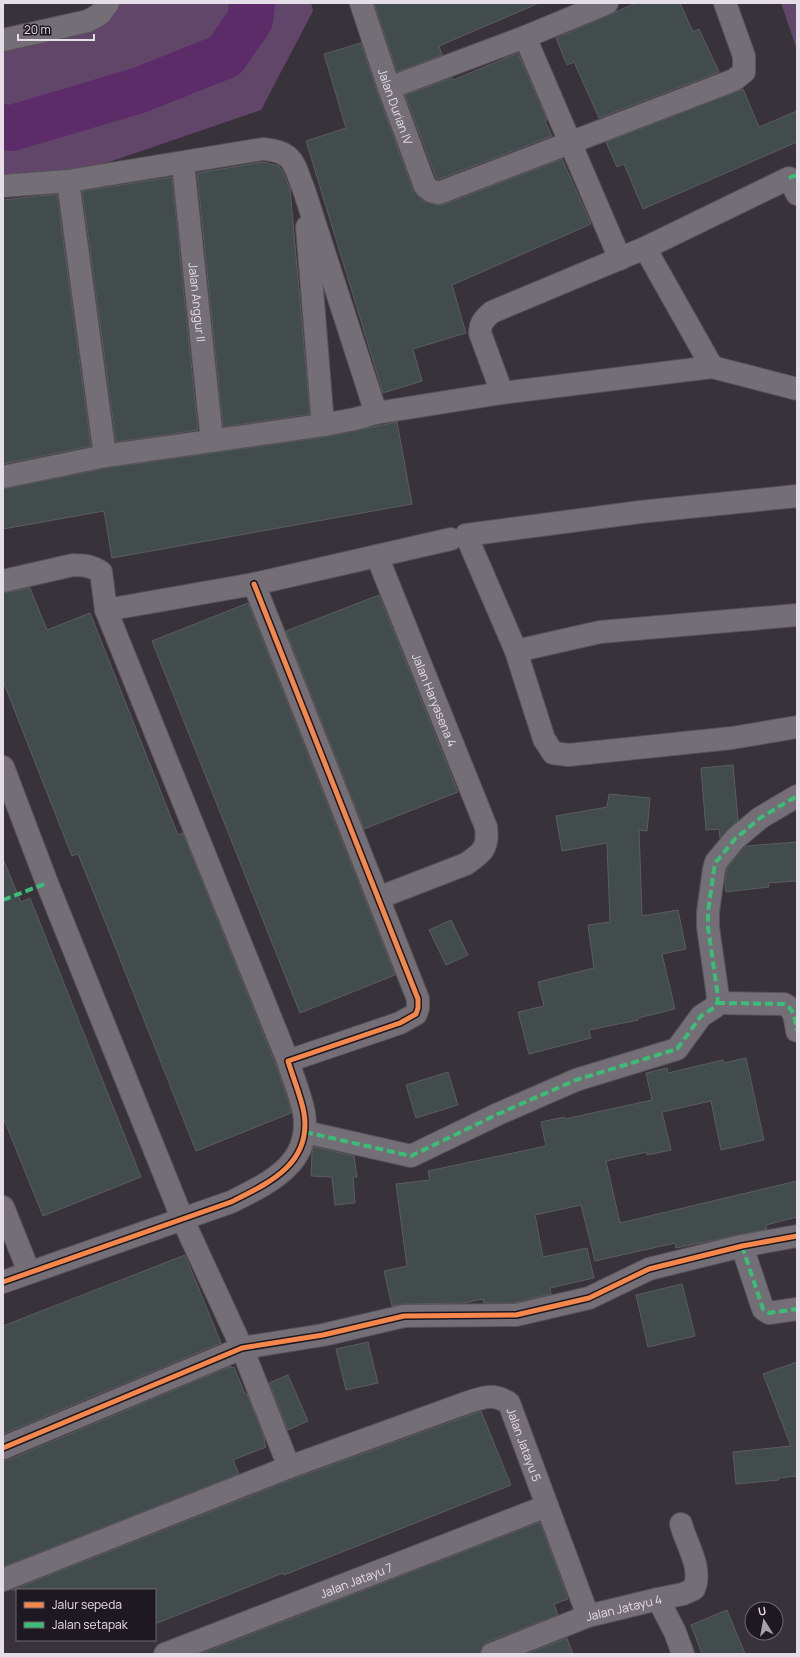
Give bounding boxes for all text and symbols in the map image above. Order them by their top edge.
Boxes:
scale bar [18,16,94,42]
text: 20 m [24,21,51,38]
street label: Jalan Durian IV [375,66,418,147]
street label: Jalan Anggur II [185,262,210,343]
street label: Jalan Haryasena 4 [408,650,461,749]
street label: Jalan Jatayu 5 [503,1405,546,1484]
street label: Jalan Jatayu 7 [317,1558,395,1602]
legend [16,1589,156,1641]
street label: Jalan Jatayu 4 [584,1590,663,1625]
text: Jalur sepeda [52,1596,122,1613]
north arrow [744,1601,784,1641]
text: U [757,1603,767,1619]
text: Jalan setapak [52,1616,129,1633]

